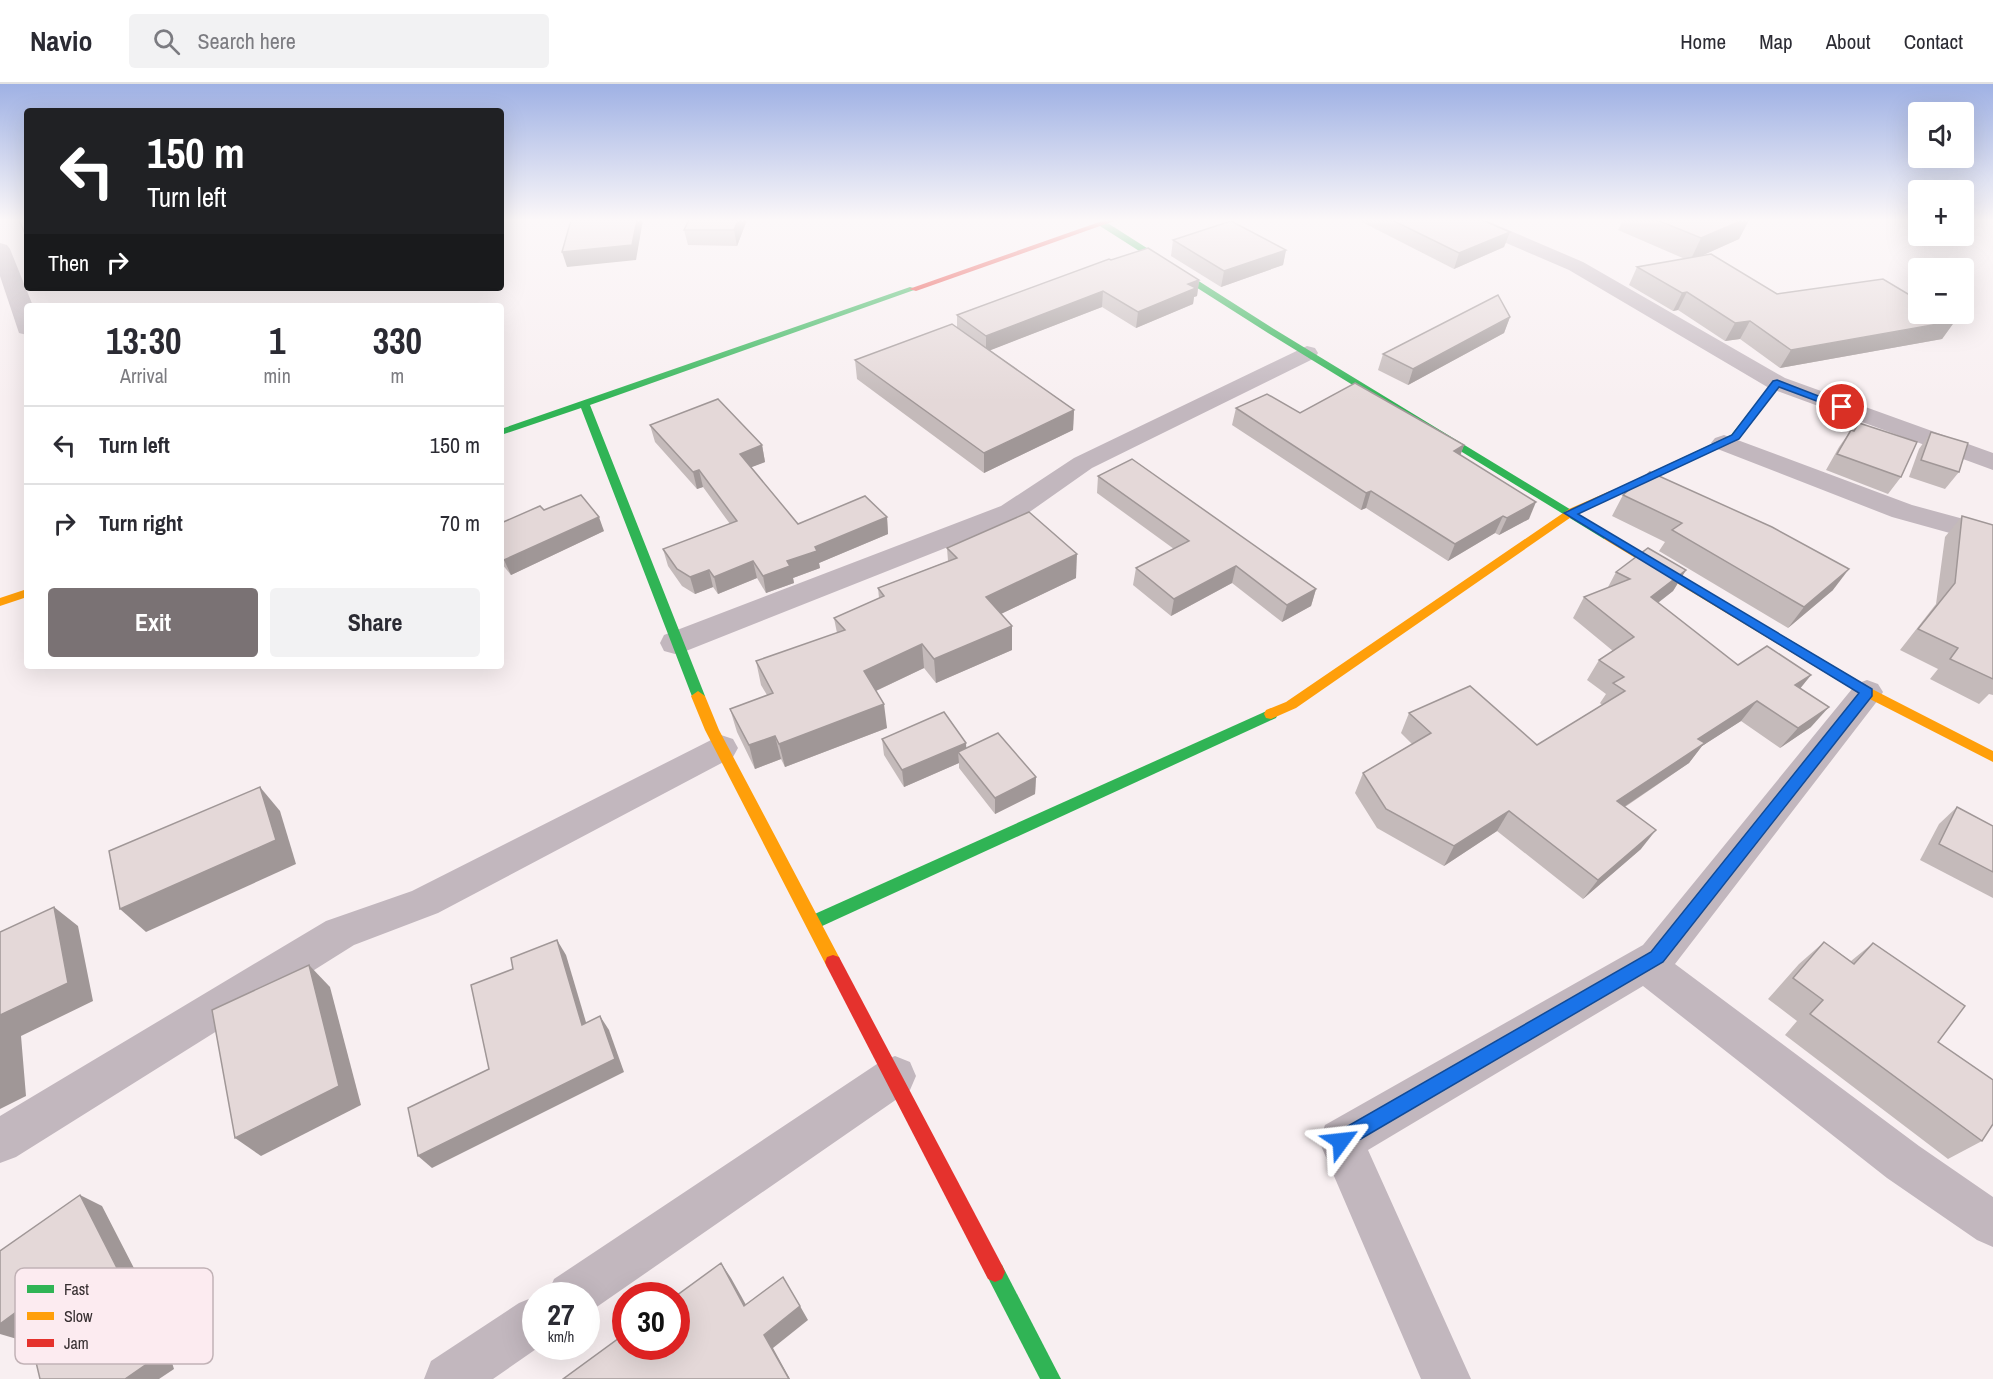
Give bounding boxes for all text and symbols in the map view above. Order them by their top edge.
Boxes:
search box [129,14,549,68]
text: Navio [30,22,93,60]
icon: search [150,25,183,58]
text: Search here [198,26,296,56]
text: Home [1680,27,1726,56]
text: Map [1759,27,1793,56]
text: About [1826,27,1871,56]
text: Contact [1904,27,1963,56]
map controls [1908,102,1974,324]
button: sound [1908,102,1974,168]
text: 150 m [147,125,245,181]
icon: left [48,132,126,210]
text: Turn left [147,179,226,215]
button: + [1908,180,1974,246]
icon: right [101,246,134,279]
text: Then [48,248,89,278]
button: − [1908,258,1974,324]
text: 13:30 [106,317,181,365]
text: 1 [269,317,285,365]
text: 330 [373,317,422,365]
text: Arrival [120,362,167,389]
text: min [263,362,291,389]
text: m [391,362,404,389]
pin [1816,381,1867,432]
icon: arrive [1825,390,1858,423]
icon: left [48,429,81,462]
text: Turn left [99,430,170,460]
text: 150 m [430,430,480,460]
icon: right [48,507,81,540]
text: Turn right [99,508,183,538]
text: 70 m [440,508,480,538]
button: Exit [48,588,258,657]
button: Share [270,588,480,657]
position arrow [1309,1109,1373,1173]
legend [15,1268,213,1364]
text: Fast [64,1278,89,1300]
speed limit sign: 30 [612,1282,690,1360]
text: 27 [547,1294,575,1334]
text: Slow [64,1305,93,1327]
text: km/h [548,1326,574,1347]
text: Jam [64,1332,89,1354]

